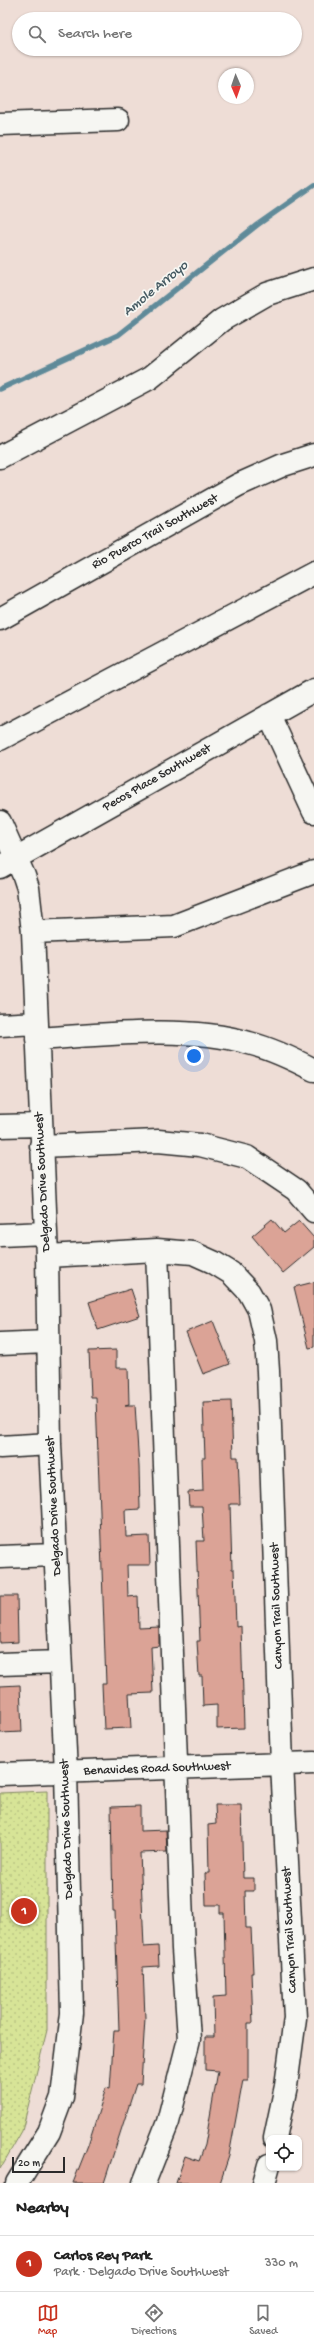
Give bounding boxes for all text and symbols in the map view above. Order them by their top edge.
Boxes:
search box [12,12,302,56]
icon: search [26,23,48,45]
text: Search here [58,25,132,43]
north arrow [218,68,254,104]
water label: Amole Arroyo [120,257,192,320]
street label: Rio Puerco Trail Southwest [89,490,222,573]
street label: Pecos Place Southwest [99,740,215,816]
your location [184,1046,204,1066]
street label: Delgado Drive Southwest [32,1110,54,1253]
street label: Delgado Drive Southwest [43,1434,65,1577]
street label: Canyon Trail Southwest [267,1541,287,1669]
street label: Delgado Drive Southwest [57,1757,77,1900]
street label: Benavides Road Southwest [82,1759,232,1779]
street label: Canyon Trail Southwest [279,1865,301,1994]
pin: 1 [11,1896,37,1926]
map controls [266,2135,302,2171]
button: locate [266,2135,302,2171]
scale bar [12,2155,65,2174]
text: 20 m [18,2158,40,2170]
text: Nearby [16,2199,69,2219]
text: Carlos Rey Park [54,2247,151,2265]
text: 1 [26,2256,32,2271]
text: 330 m [265,2256,298,2271]
text: Park · Delgado Drive Southwest [54,2265,229,2280]
tab: Map [37,2302,59,2338]
tab: Directions [132,2302,176,2338]
tab: Saved [249,2302,277,2338]

